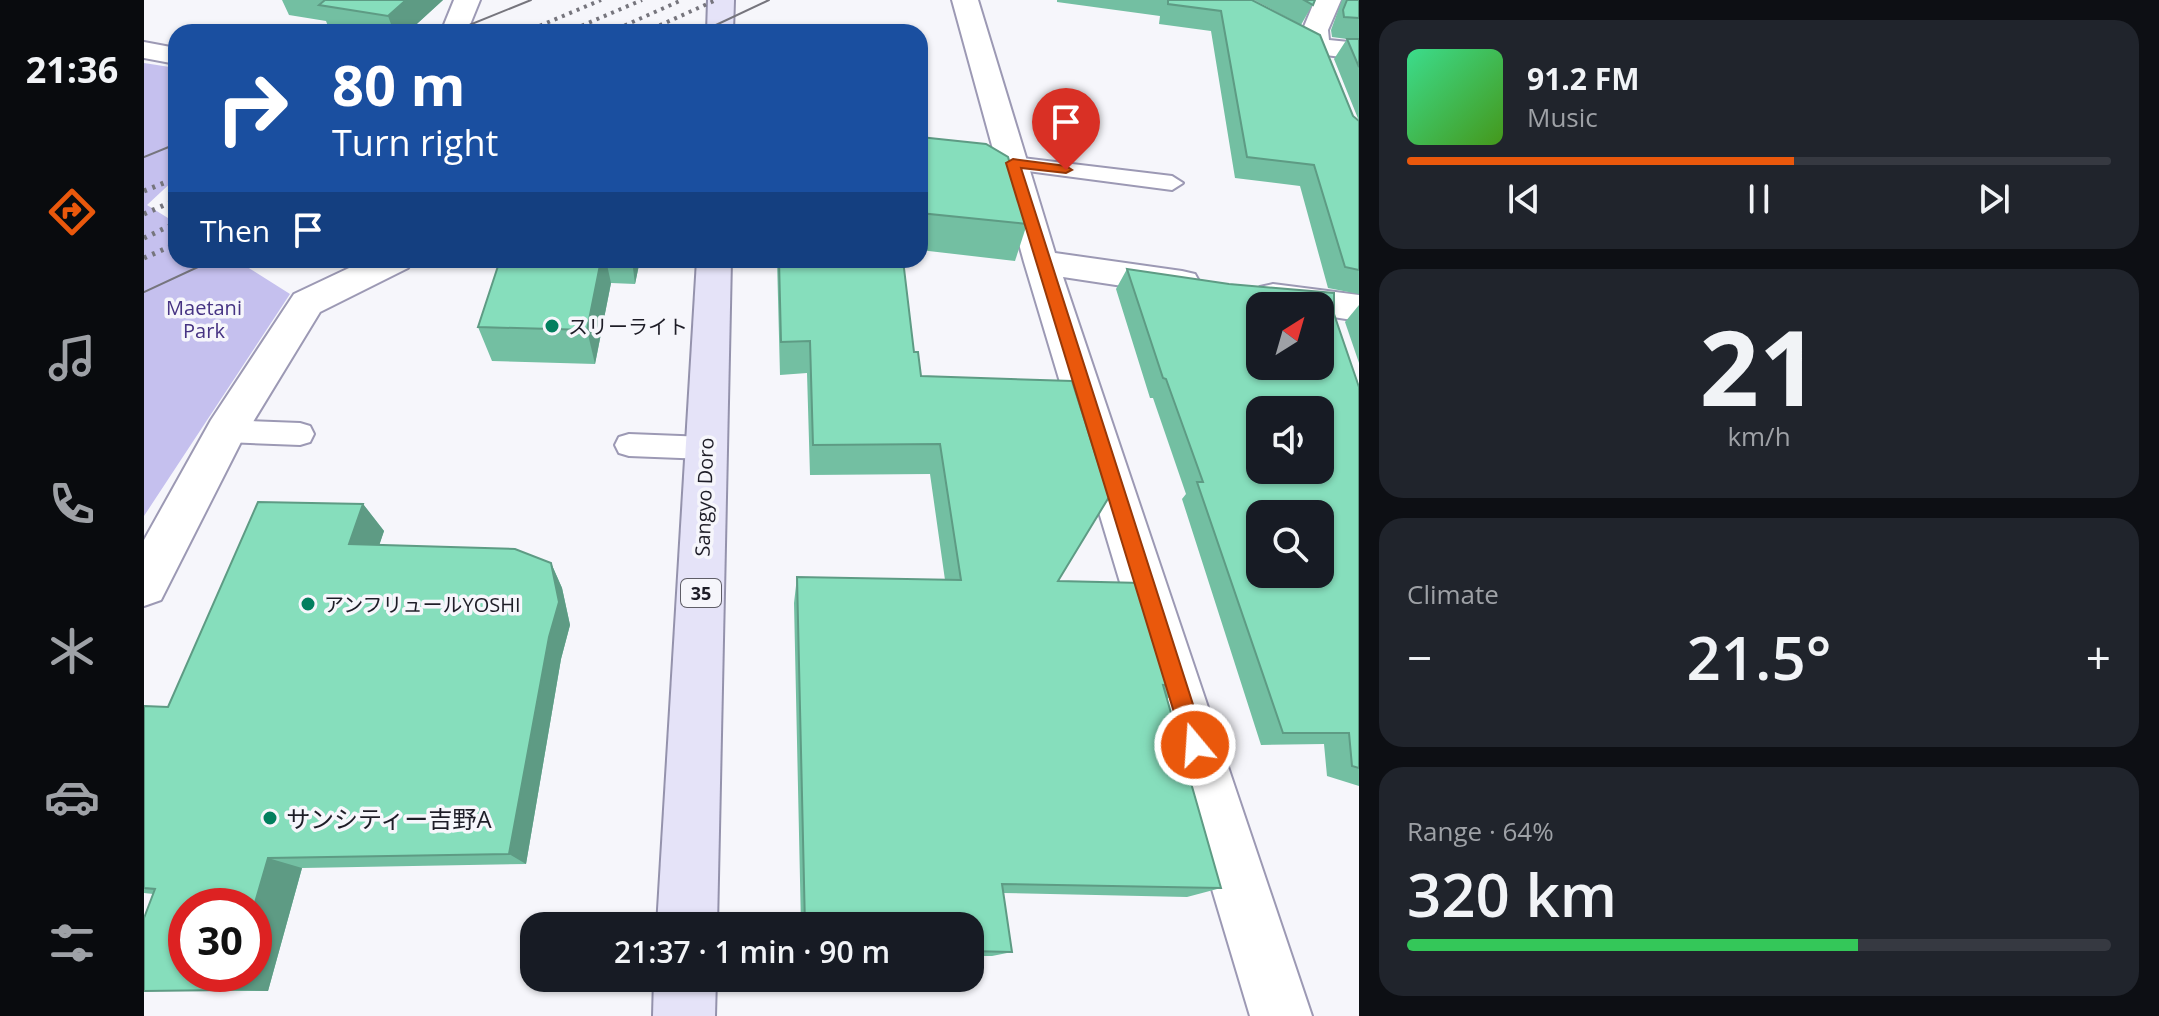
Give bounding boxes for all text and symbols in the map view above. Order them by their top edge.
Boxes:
text: 21:36 [26,45,118,94]
text: 80 m [332,46,466,122]
icon: right [200,56,304,160]
text: 91.2 FM [1527,58,1640,99]
pin [1032,88,1100,170]
text: Music [1527,99,1598,135]
icon: arrive [1044,100,1088,144]
text: Turn right [332,118,498,167]
icon: previous [1502,177,1546,221]
icon: pause [1737,177,1781,221]
icon: next [1972,177,2016,221]
icon: directions [44,184,100,240]
icon: arrive [286,208,330,252]
text: Then [200,210,270,251]
north arrow [1246,292,1334,380]
map controls [1246,292,1334,588]
park label: Maetani Park [166,294,242,344]
text: 21 [1700,295,1818,436]
place label: スリーライト [568,313,688,340]
marker: スリーライト [543,317,561,335]
icon: music [44,330,100,386]
button: sound [1246,396,1334,484]
text: km/h [1727,418,1791,454]
street label: Sangyo Doro [688,437,720,557]
icon: phone [44,476,100,532]
button: search [1246,500,1334,588]
text: Climate [1407,576,1499,612]
road number: 35 [681,579,721,607]
place label: アンフリュールYOSHI [324,591,521,618]
marker: アンフリュールYOSHI [299,595,317,613]
text: 21.5° [1686,616,1832,698]
icon: climate [44,623,100,679]
text: − [1407,627,1432,687]
text: + [2086,627,2111,687]
position arrow [1153,703,1237,787]
icon: car [44,769,100,825]
place label: サンシティー吉野A [286,802,493,835]
marker: サンシティー吉野A [261,809,279,827]
text: Range · 64% [1407,813,1554,849]
text: 320 km [1407,853,1617,935]
speed limit sign: 30 [168,888,272,992]
icon: filters [44,915,100,971]
text: 21:37 · 1 min · 90 m [614,931,890,972]

